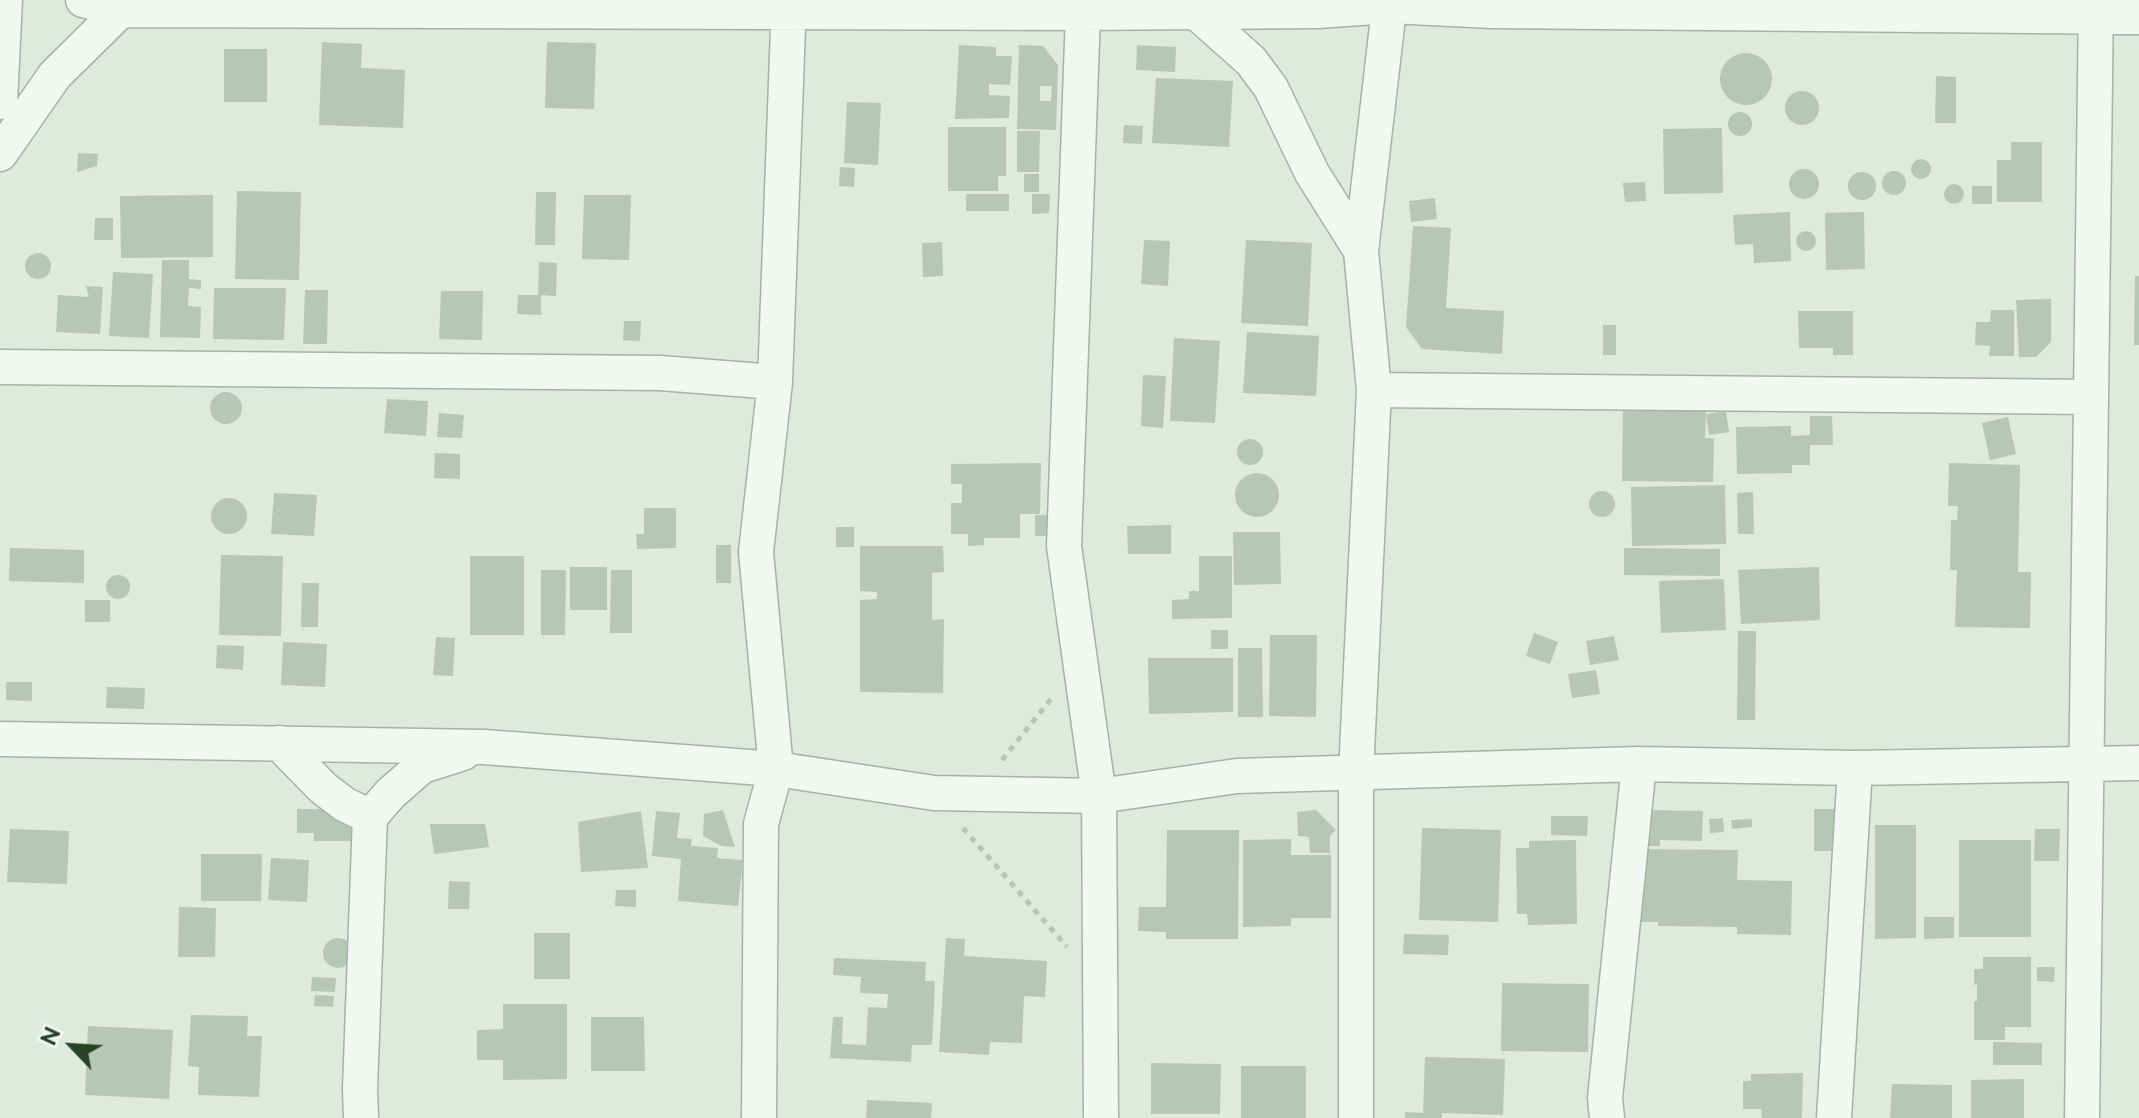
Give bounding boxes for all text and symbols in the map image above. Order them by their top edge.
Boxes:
north arrow [32,1006,112,1086]
text: N [35,1023,66,1049]

